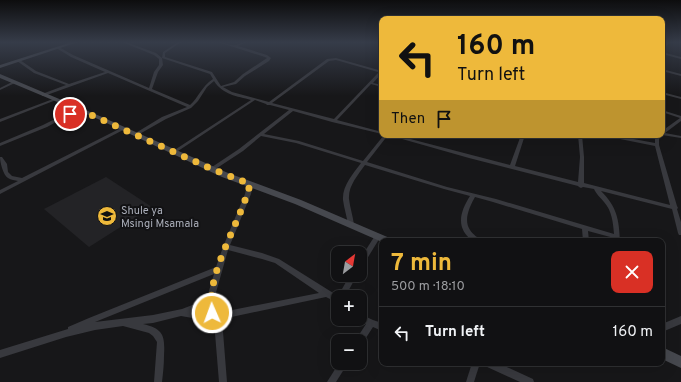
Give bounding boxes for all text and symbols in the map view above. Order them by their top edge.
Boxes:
text: 160 m [457,29,535,65]
icon: left [391,32,443,84]
text: Turn left [457,64,525,87]
pin [53,97,87,131]
icon: arrive [59,103,81,125]
icon: arrive [433,108,455,130]
text: Then [391,110,425,129]
place label: Shule ya Msingi Msamala [121,204,199,231]
school or university icon: Shule ya Msingi Msamala [96,205,118,227]
north arrow [331,246,367,282]
map controls [331,246,367,370]
text: 7 min [391,249,452,279]
button: close [611,251,653,293]
text: 500 m · 18:10 [391,279,465,295]
button: + [331,290,367,326]
position arrow [191,292,233,334]
icon: left [391,322,413,344]
text: Turn left [425,323,485,342]
text: 160 m [613,323,653,342]
button: − [331,334,367,370]

